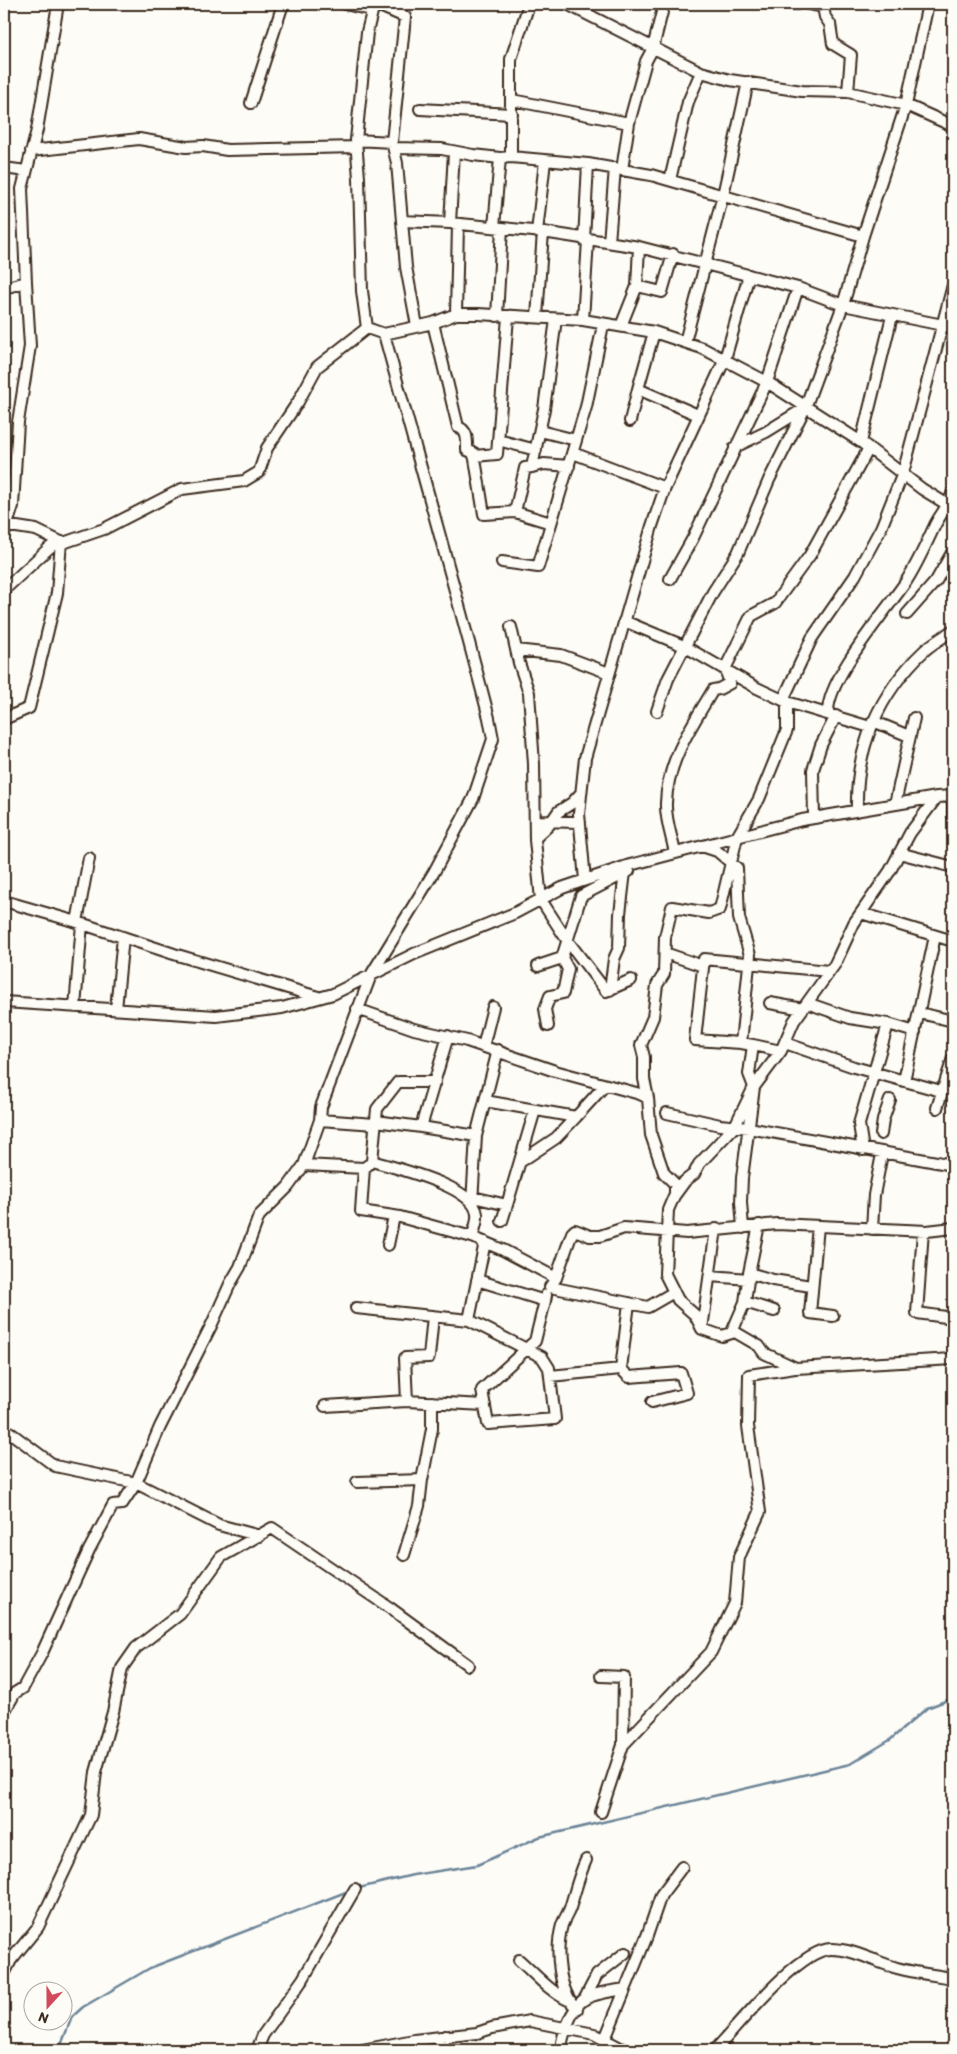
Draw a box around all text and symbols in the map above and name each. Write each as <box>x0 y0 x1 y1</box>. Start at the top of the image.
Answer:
north arrow <box>22 1982 72 2032</box>
text: N <box>36 2008 51 2027</box>

